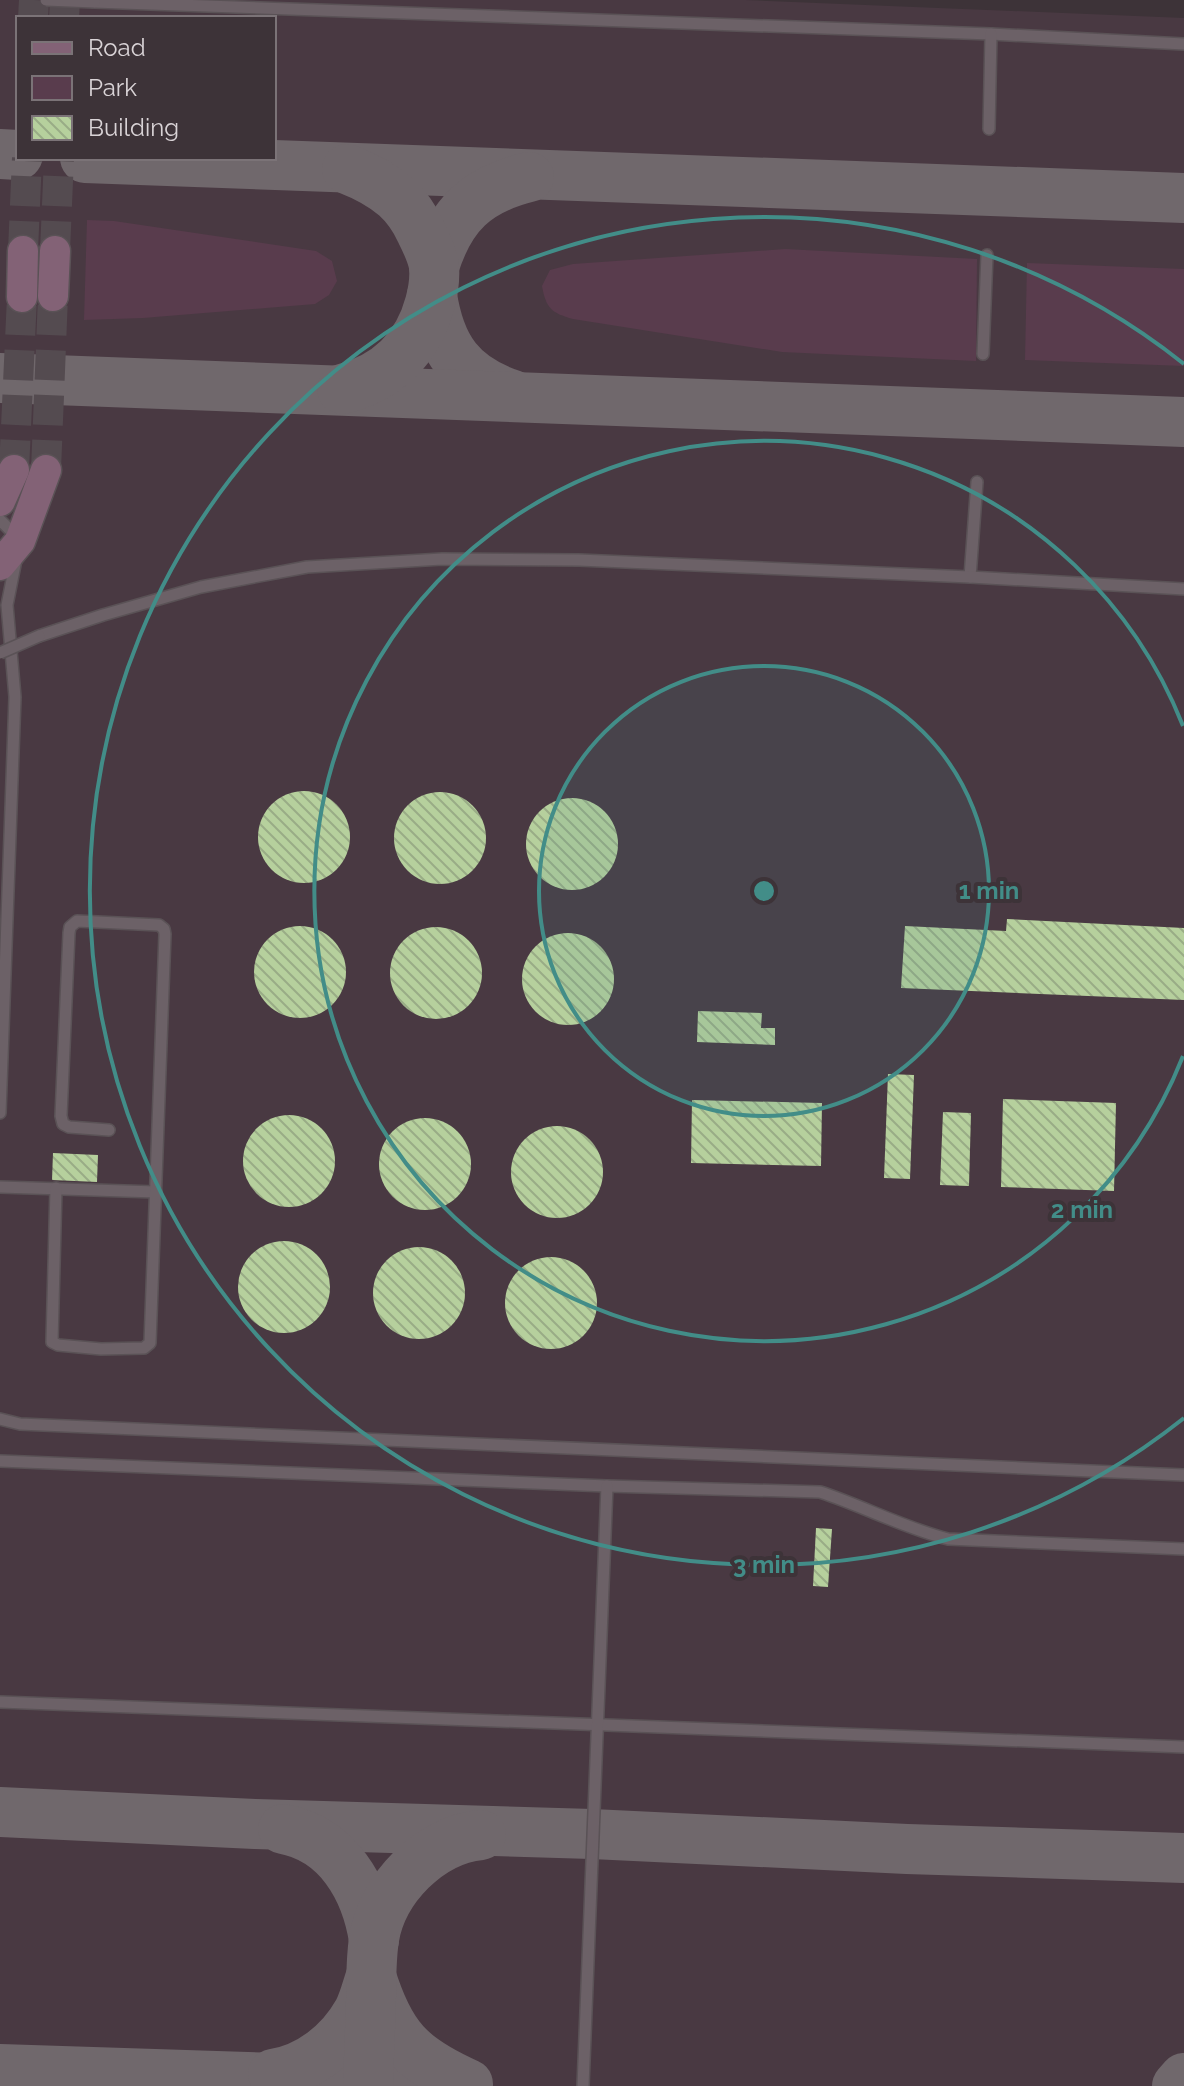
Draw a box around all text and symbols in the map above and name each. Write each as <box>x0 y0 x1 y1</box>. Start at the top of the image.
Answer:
legend <box>16 16 276 160</box>
text: Road <box>88 33 146 62</box>
text: Park <box>88 73 137 102</box>
text: Building <box>88 113 179 142</box>
text: 1 min <box>959 876 1019 905</box>
centre of rings <box>750 877 778 905</box>
text: 2 min <box>1051 1195 1113 1224</box>
text: 3 min <box>733 1550 795 1579</box>

